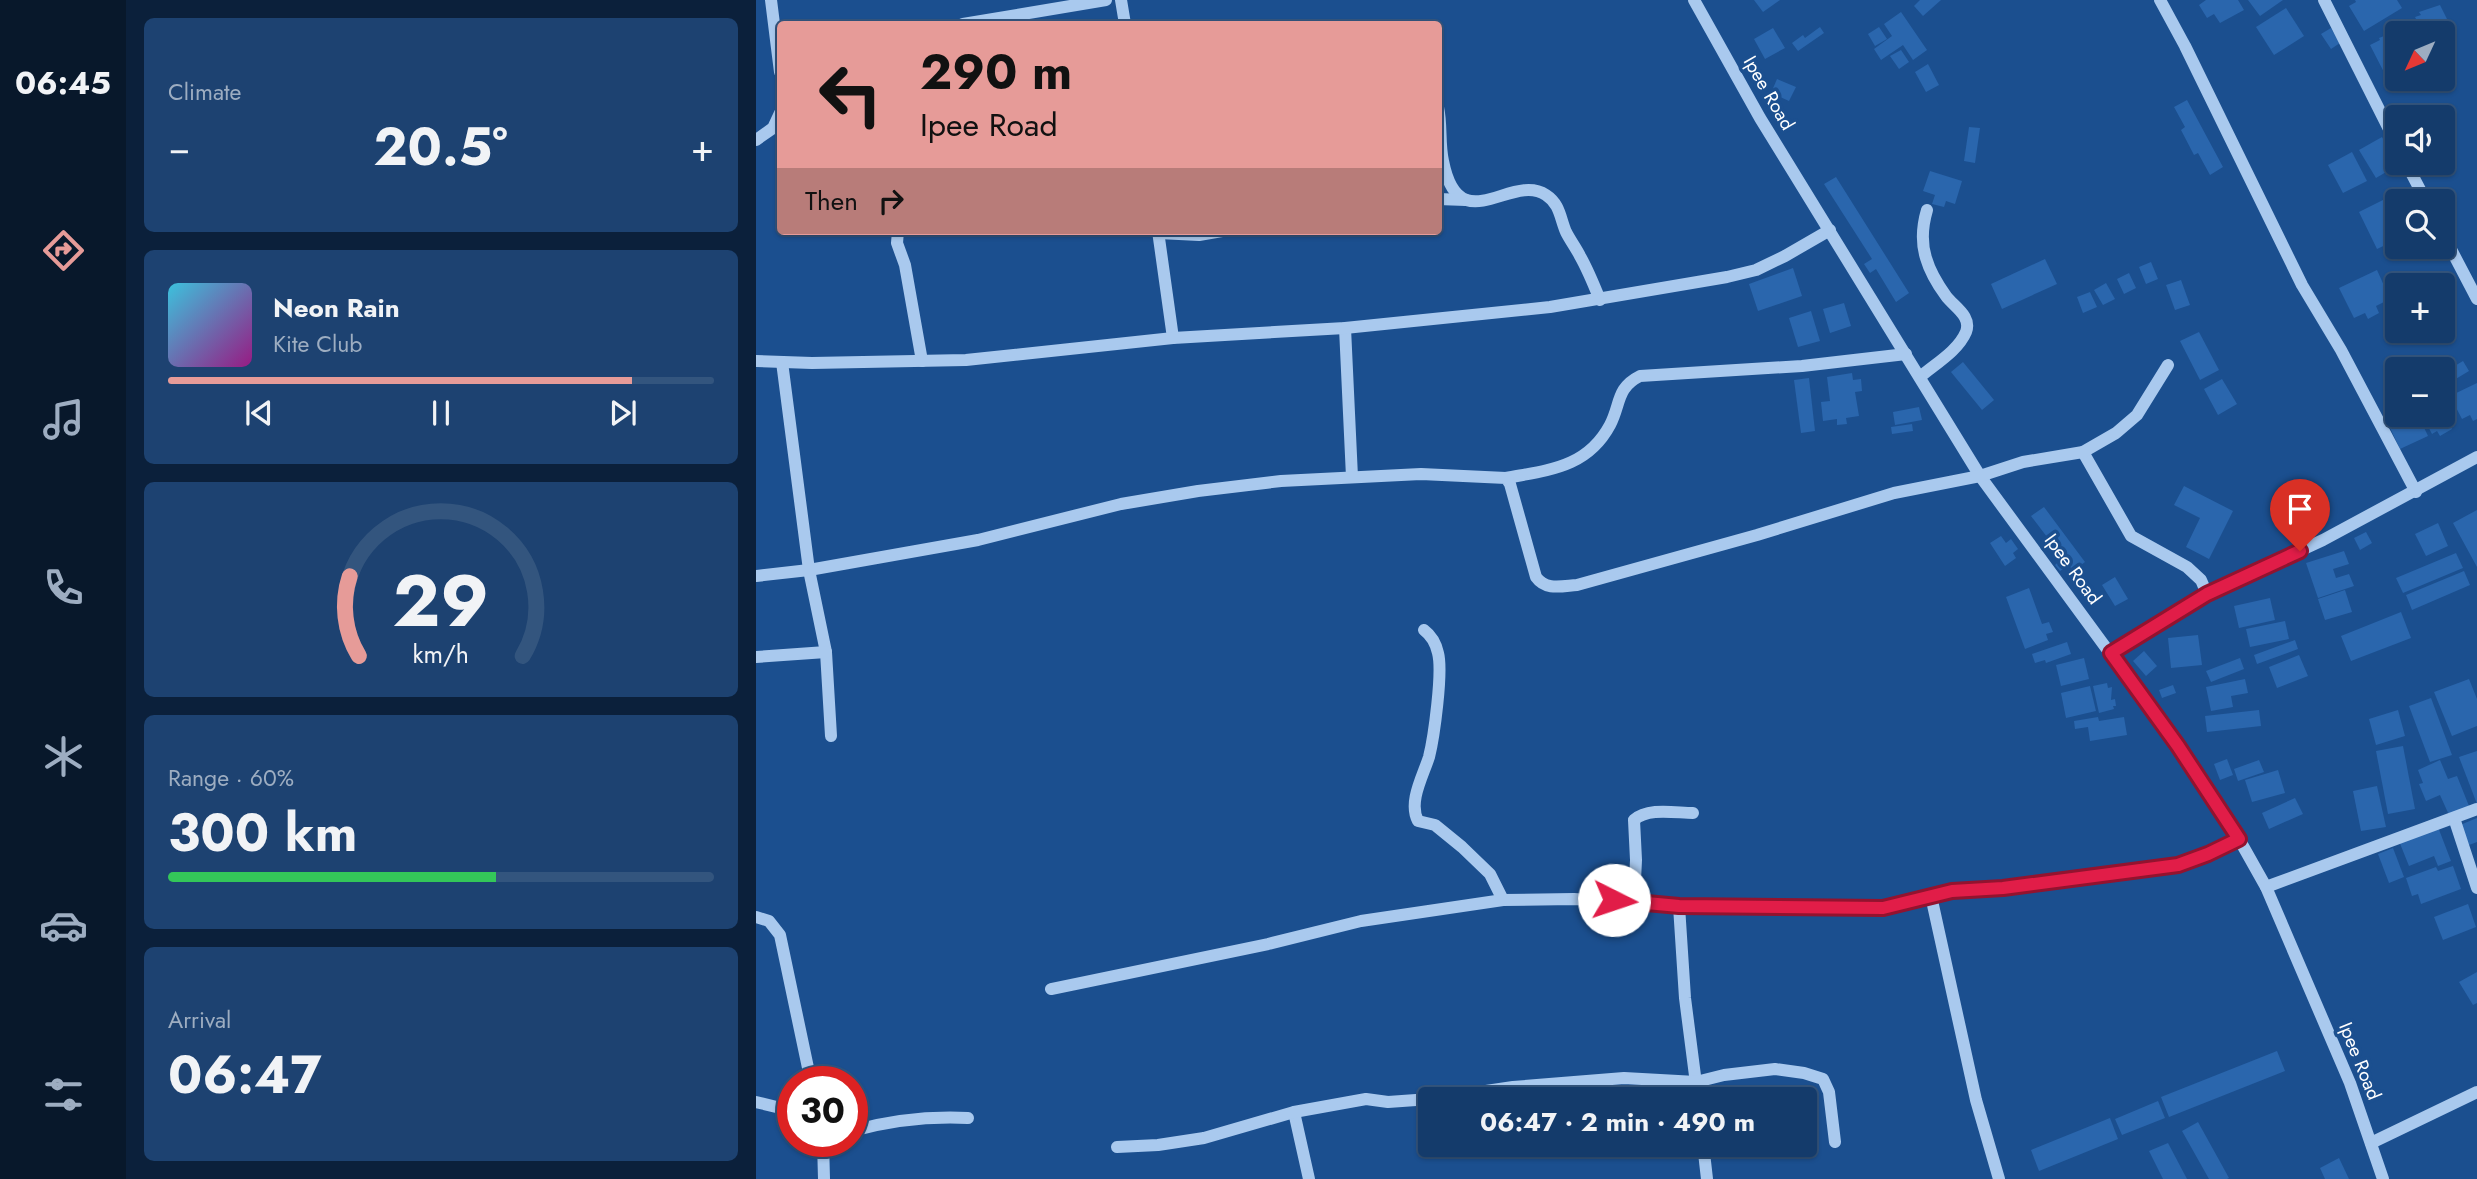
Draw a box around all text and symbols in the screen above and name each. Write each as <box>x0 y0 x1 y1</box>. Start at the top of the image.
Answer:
north arrow <box>2385 21 2455 91</box>
map controls <box>2385 21 2455 427</box>
text: 290 m <box>920 37 1072 107</box>
icon: left <box>805 49 896 140</box>
street label: Ipee Road <box>1737 51 1801 135</box>
text: 06:45 <box>15 60 111 106</box>
text: Climate <box>168 75 241 109</box>
text: Ipee Road <box>920 102 1058 148</box>
button: sound <box>2385 105 2455 175</box>
text: 20.5° <box>373 109 508 185</box>
text: − <box>168 120 190 175</box>
text: + <box>691 120 714 175</box>
text: Then <box>805 182 858 220</box>
icon: right <box>872 182 910 220</box>
button: search <box>2385 189 2455 259</box>
icon: directions <box>39 226 88 275</box>
button: + <box>2385 273 2455 343</box>
text: Neon Rain <box>273 289 400 327</box>
text: Kite Club <box>273 327 362 361</box>
button: − <box>2385 357 2455 427</box>
icon: previous <box>240 394 278 432</box>
icon: pause <box>422 394 460 432</box>
icon: next <box>604 394 642 432</box>
icon: music <box>39 395 88 444</box>
pin <box>2270 479 2330 551</box>
icon: arrive <box>2281 490 2319 528</box>
street label: Ipee Road <box>2038 528 2108 610</box>
text: 29 <box>393 548 489 653</box>
icon: phone <box>39 563 88 612</box>
text: km/h <box>413 635 469 671</box>
icon: climate <box>39 732 88 781</box>
text: Range · 60% <box>168 761 294 795</box>
text: 300 km <box>168 795 357 871</box>
position arrow <box>1577 863 1651 937</box>
icon: car <box>39 901 88 950</box>
text: Arrival <box>168 1003 231 1037</box>
street label: Ipee Road <box>2332 1018 2388 1104</box>
text: 06:47 <box>168 1037 322 1113</box>
speed limit sign: 30 <box>777 1066 868 1157</box>
icon: filters <box>39 1070 88 1119</box>
text: 06:47 · 2 min · 490 m <box>1480 1103 1755 1141</box>

